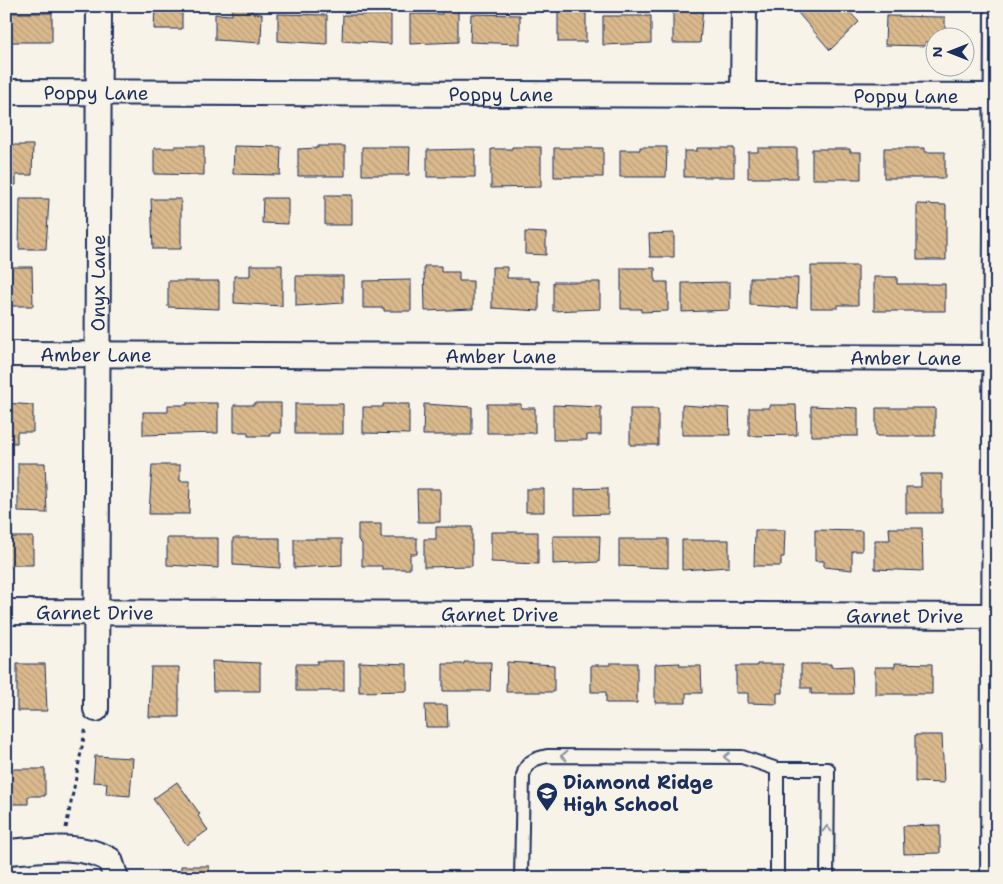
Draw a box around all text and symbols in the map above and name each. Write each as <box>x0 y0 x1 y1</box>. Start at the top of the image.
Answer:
north arrow <box>926 28 976 78</box>
text: N <box>928 46 946 58</box>
street label: Poppy Lane <box>43 80 149 106</box>
street label: Poppy Lane <box>448 82 554 107</box>
street label: Poppy Lane <box>853 83 959 109</box>
street label: Onyx Lane <box>86 234 111 332</box>
street label: Amber Lane <box>40 342 152 368</box>
street label: Amber Lane <box>445 344 557 369</box>
street label: Amber Lane <box>850 345 962 371</box>
street label: Garnet Drive <box>36 600 154 626</box>
street label: Garnet Drive <box>441 602 559 627</box>
street label: Garnet Drive <box>846 603 964 629</box>
one-way arrow <box>560 751 568 761</box>
one-way arrow <box>723 752 730 762</box>
place label: Diamond Ridge High School <box>563 770 713 817</box>
school or university icon: Diamond Ridge High School <box>535 781 559 812</box>
one-way arrow <box>822 825 832 832</box>

